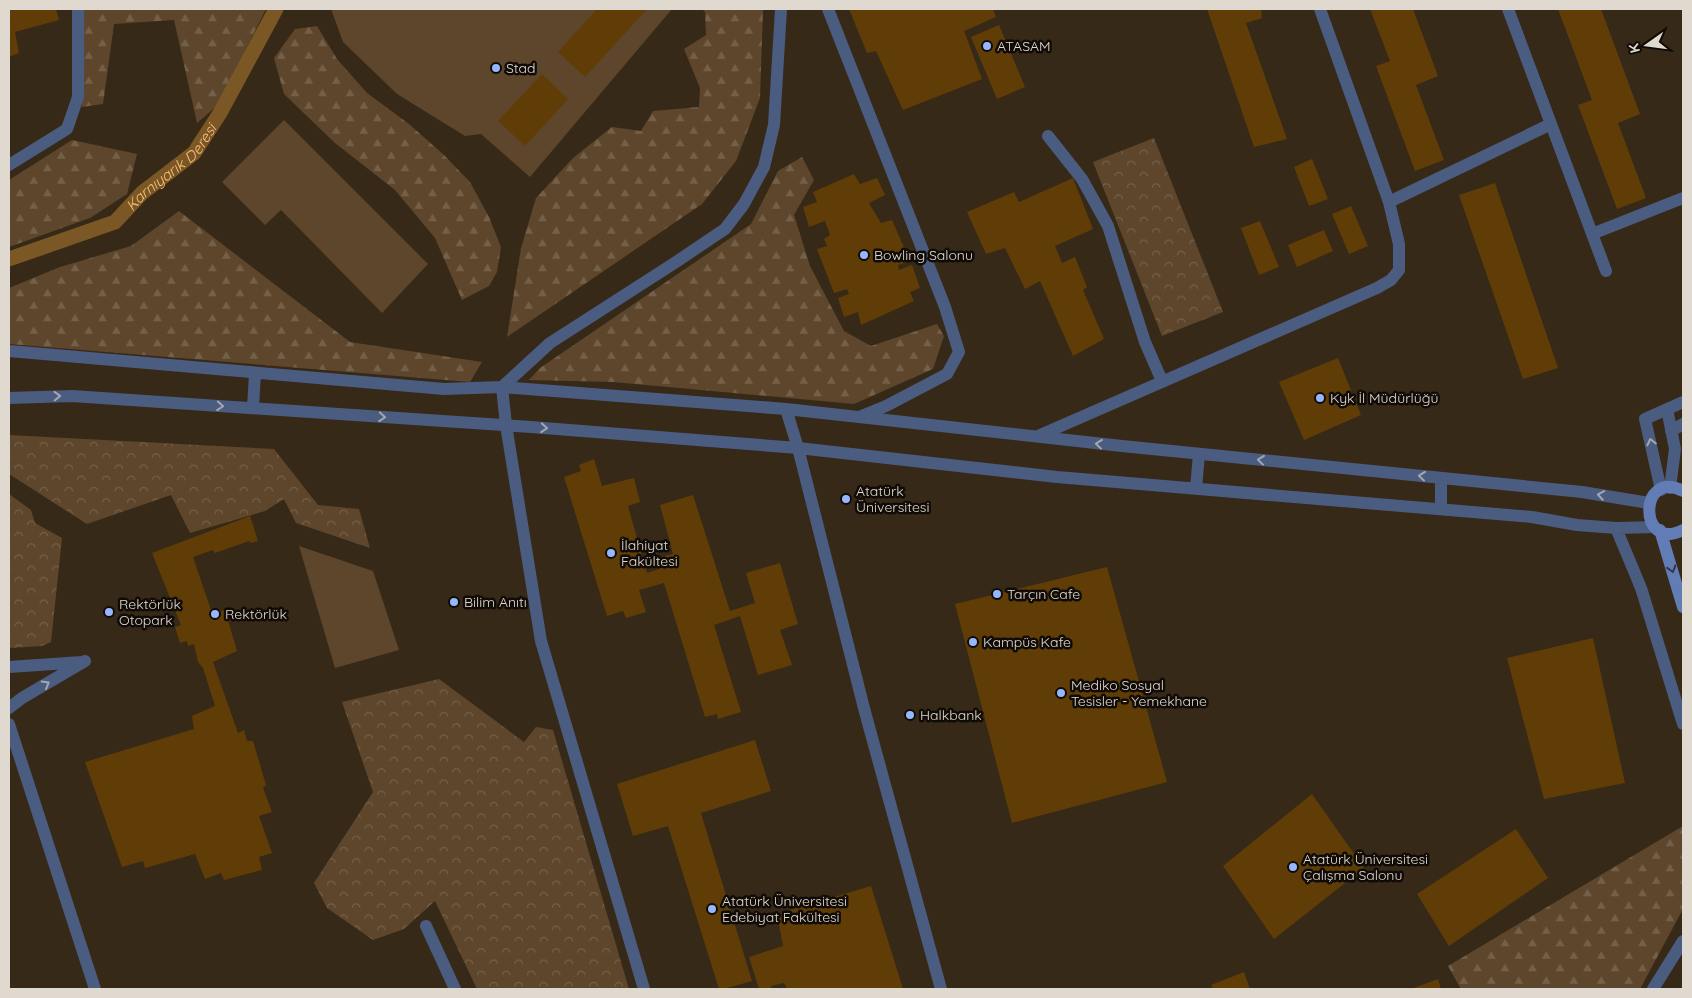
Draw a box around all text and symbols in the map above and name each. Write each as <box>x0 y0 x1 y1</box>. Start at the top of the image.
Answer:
north arrow <box>1622 20 1672 70</box>
place label: ATASAM <box>997 37 1051 55</box>
marker: ATASAM <box>981 40 993 52</box>
text: K <box>1625 42 1644 55</box>
place label: Stad <box>506 59 536 77</box>
marker: Stad <box>490 62 502 74</box>
water label: Karnıyarık Deresi <box>121 119 221 214</box>
place label: Bowling Salonu <box>874 246 973 264</box>
marker: Bowling Salonu <box>858 249 870 261</box>
place label: Kyk İl Müdürlüğü <box>1330 389 1438 407</box>
one-way arrow <box>54 391 62 402</box>
marker: Kyk İl Müdürlüğü <box>1314 392 1326 404</box>
one-way arrow <box>216 400 224 411</box>
one-way arrow <box>378 411 386 422</box>
one-way arrow <box>540 422 548 433</box>
one-way arrow <box>1095 438 1103 449</box>
one-way arrow <box>1646 438 1656 447</box>
one-way arrow <box>1256 455 1264 466</box>
one-way arrow <box>1418 471 1426 482</box>
place label: Atatürk Üniversitesi <box>856 482 929 516</box>
one-way arrow <box>1597 491 1606 501</box>
marker: Atatürk Üniversitesi <box>840 493 852 505</box>
place label: İlahiyat Fakültesi <box>621 536 678 570</box>
marker: İlahiyat Fakültesi <box>605 547 617 559</box>
one-way arrow <box>1666 564 1676 572</box>
place label: Tarçın Cafe <box>1007 585 1080 603</box>
marker: Tarçın Cafe <box>991 588 1003 600</box>
place label: Bilim Anıtı <box>464 593 527 611</box>
place label: Rektörlük Otopark <box>119 595 181 629</box>
marker: Bilim Anıtı <box>448 596 460 608</box>
place label: Rektörlük <box>225 605 287 623</box>
marker: Rektörlük Otopark <box>103 606 115 618</box>
marker: Rektörlük <box>209 608 221 620</box>
place label: Kampüs Kafe <box>983 633 1071 651</box>
marker: Kampüs Kafe <box>967 636 979 648</box>
place label: Mediko Sosyal Tesisler - Yemekhane <box>1071 676 1207 710</box>
one-way arrow <box>41 680 50 690</box>
marker: Mediko Sosyal Tesisler - Yemekhane <box>1055 687 1067 699</box>
place label: Halkbank <box>920 706 982 724</box>
marker: Halkbank <box>904 709 916 721</box>
place label: Atatürk Üniversitesi Çalışma Salonu <box>1303 850 1428 884</box>
marker: Atatürk Üniversitesi Çalışma Salonu <box>1287 861 1299 873</box>
place label: Atatürk Üniversitesi Edebiyat Fakültesi <box>722 892 847 926</box>
marker: Atatürk Üniversitesi Edebiyat Fakültesi <box>706 903 718 915</box>

